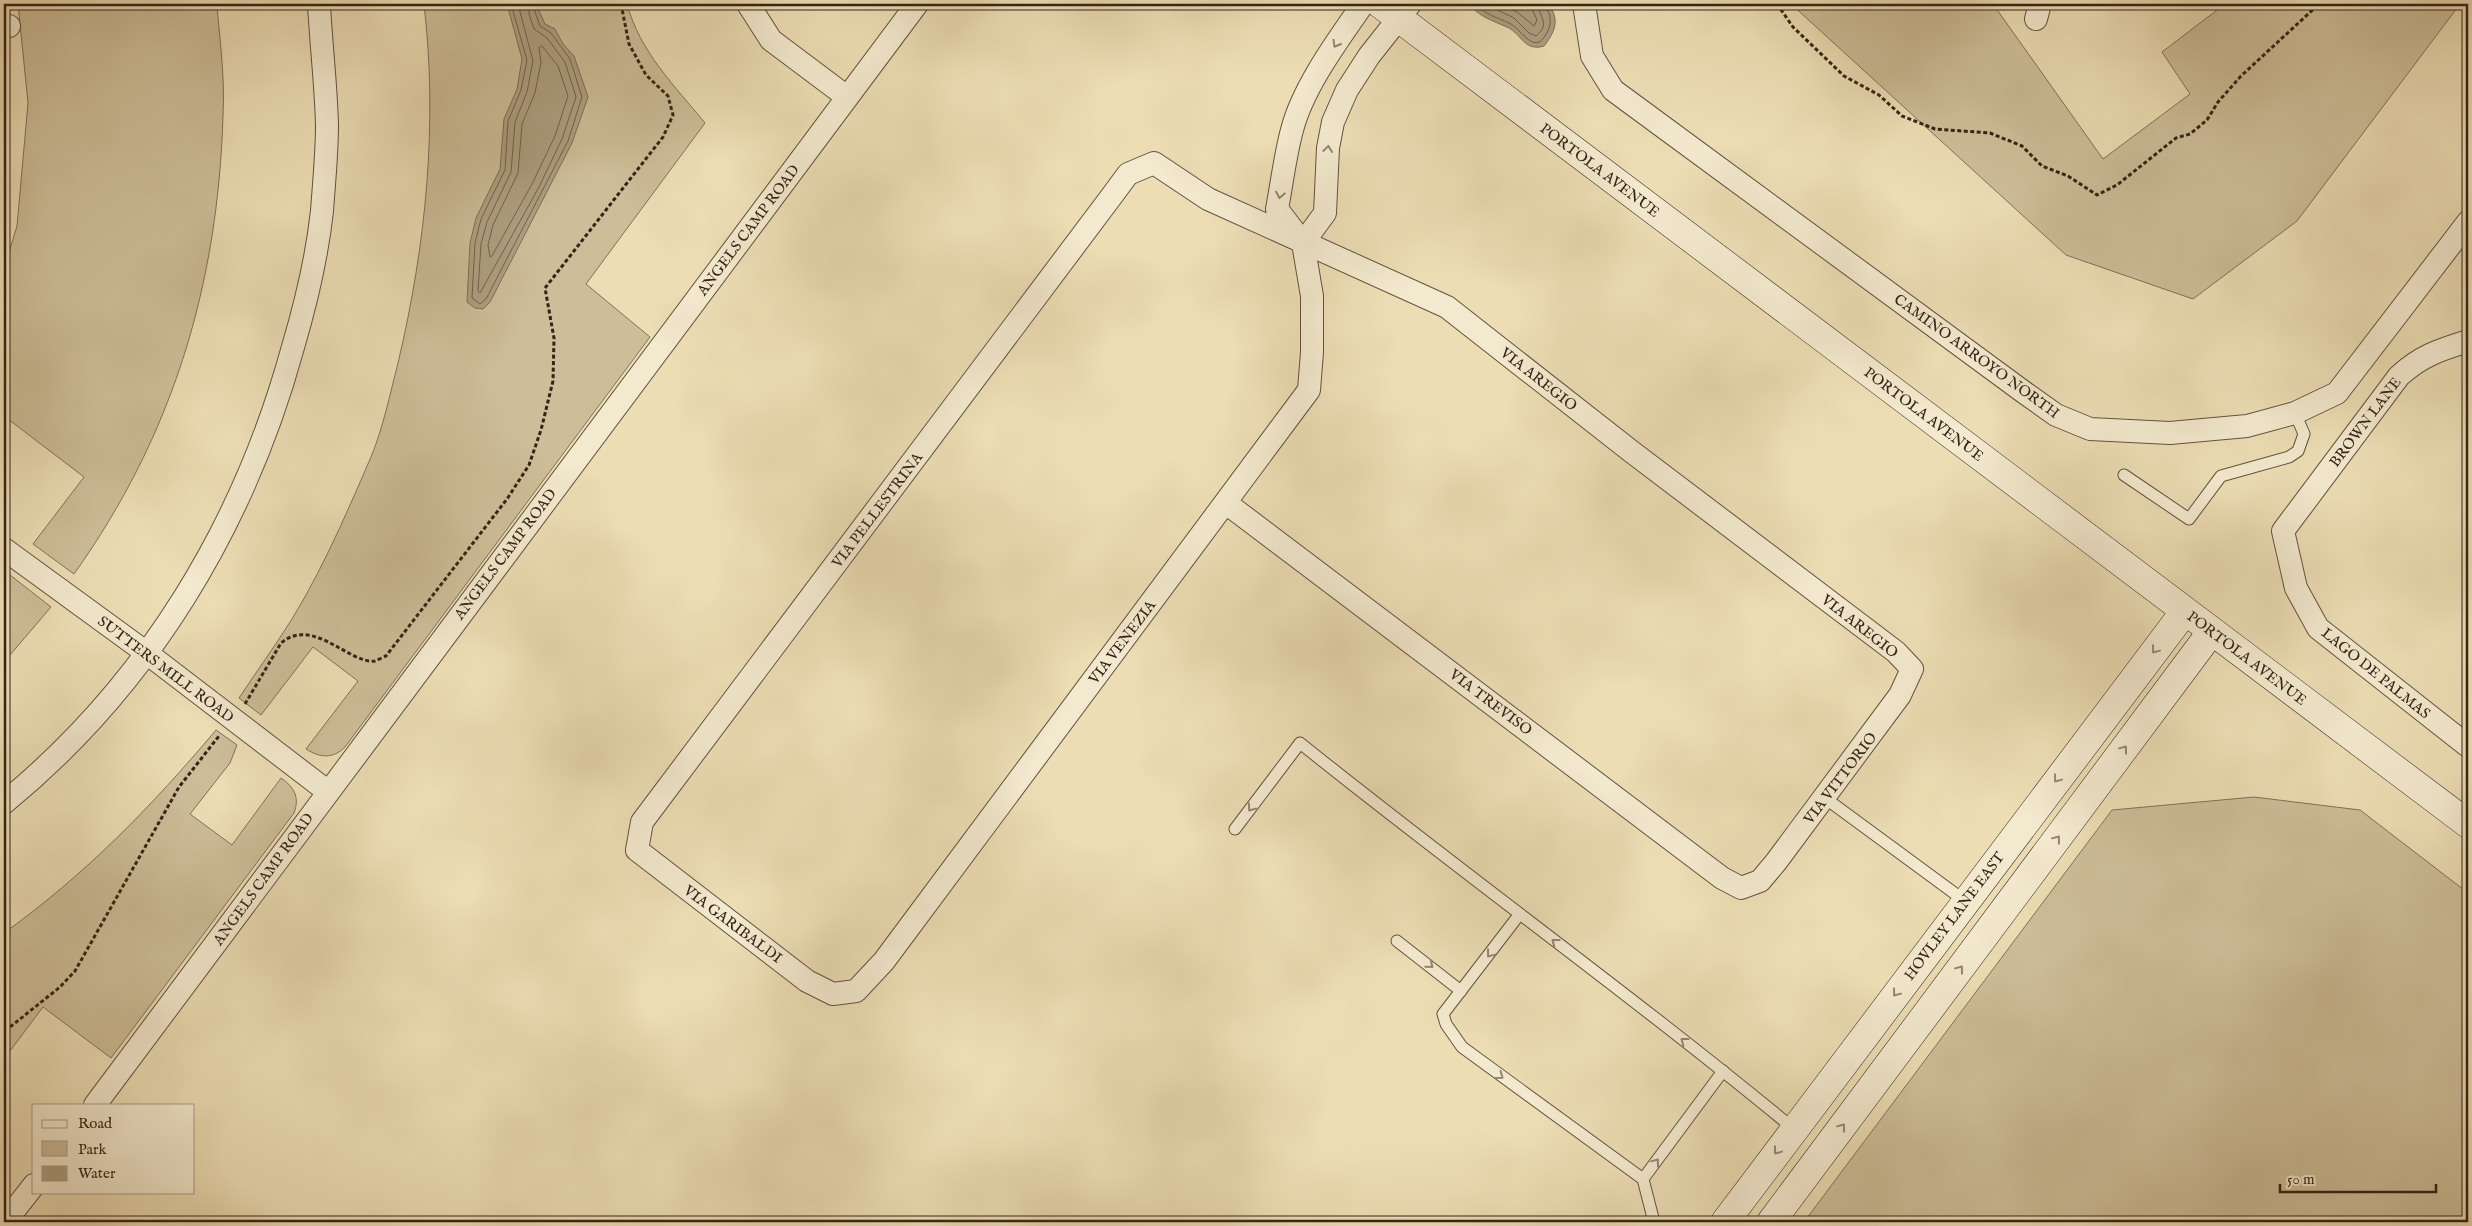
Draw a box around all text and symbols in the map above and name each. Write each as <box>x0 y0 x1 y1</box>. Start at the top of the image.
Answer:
one-way arrow <box>1332 39 1342 48</box>
street label: PORTOLA AVENUE <box>1536 119 1663 222</box>
one-way arrow <box>1322 145 1333 153</box>
street label: ANGELS CAMP ROAD <box>692 161 804 300</box>
one-way arrow <box>1275 190 1286 199</box>
street label: CAMINO ARROYO NORTH <box>1890 290 2063 423</box>
street label: VIA AREGIO <box>1496 343 1581 415</box>
street label: PORTOLA AVENUE <box>1860 363 1987 466</box>
street label: BROWN LANE <box>2325 373 2405 471</box>
street label: VIA PELLESTRINA <box>827 448 928 573</box>
street label: ANGELS CAMP ROAD <box>449 485 561 624</box>
street label: VIA AREGIO <box>1817 590 1902 662</box>
street label: VIA VENEZIA <box>1084 596 1161 689</box>
street label: PORTOLA AVENUE <box>2183 607 2310 710</box>
street label: SUTTERS MILL ROAD <box>94 612 238 727</box>
street label: LAGO DE PALMAS <box>2317 624 2434 723</box>
one-way arrow <box>2152 644 2161 654</box>
street label: VIA TREVISO <box>1445 665 1536 740</box>
street label: VIA VITTORIO <box>1799 729 1881 829</box>
one-way arrow <box>2118 745 2127 755</box>
one-way arrow <box>2054 774 2063 783</box>
one-way arrow <box>1248 802 1257 812</box>
street label: ANGELS CAMP ROAD <box>208 809 318 950</box>
one-way arrow <box>2051 835 2060 845</box>
street label: HOVLEY LANE EAST <box>1900 848 2009 984</box>
street label: VIA GARIBALDI <box>679 881 786 968</box>
one-way arrow <box>1552 940 1561 948</box>
one-way arrow <box>1487 948 1495 957</box>
one-way arrow <box>1424 960 1433 969</box>
one-way arrow <box>1954 965 1963 975</box>
one-way arrow <box>1893 987 1902 997</box>
one-way arrow <box>1680 1038 1690 1047</box>
one-way arrow <box>1494 1070 1503 1078</box>
legend <box>32 1104 195 1194</box>
text: Road <box>78 1114 113 1133</box>
one-way arrow <box>1836 1123 1845 1133</box>
text: Park <box>78 1140 108 1159</box>
one-way arrow <box>1775 1145 1783 1154</box>
one-way arrow <box>1650 1159 1658 1168</box>
scale bar <box>2280 1161 2436 1193</box>
text: Water <box>78 1164 116 1183</box>
text: 50 m <box>2287 1170 2315 1189</box>

